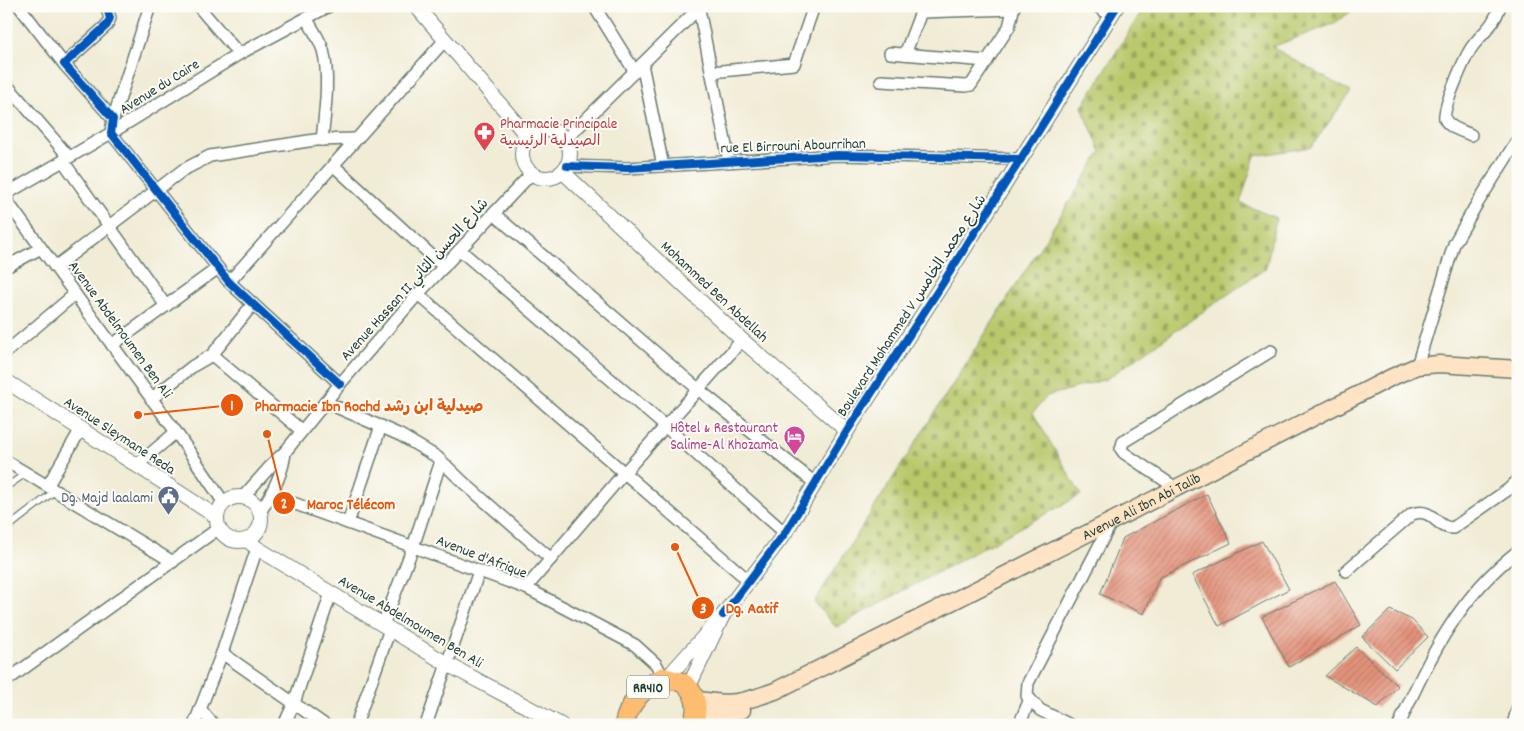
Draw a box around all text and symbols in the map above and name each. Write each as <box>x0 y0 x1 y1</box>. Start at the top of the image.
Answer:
street label: Avenue du Caire <box>116 54 205 121</box>
place label: Pharmacie Principale الصيدلية الرئيسية <box>500 114 618 153</box>
pharmacy icon: Pharmacie Principale الصيدلية الرئيسية <box>472 120 496 151</box>
street label: rue El Birrouni Abourrihan <box>720 133 866 161</box>
street label: Boulevard Mohammed V شارع محمد الخامس <box>832 191 993 422</box>
street label: Avenue Hassan II شارع الحسن الثاني <box>336 194 495 367</box>
street label: Mohammed Ben Abdellah <box>655 237 773 349</box>
street label: Avenue Abdelmoumen Ben Ali <box>62 257 177 404</box>
callout: Pharmacie Ibn Rochd صيدلية ابن رشد <box>220 390 494 421</box>
street label: Avenue Sleymane Reda <box>59 392 180 482</box>
text: 1 <box>230 396 234 418</box>
text: Pharmacie Ibn Rochd صيدلية ابن رشد <box>255 396 484 419</box>
place label: Hôtel & Restaurant Salime-Al Khozama <box>670 418 779 457</box>
hotel icon: Hôtel & Restaurant Salime-Al Khozama <box>782 424 806 455</box>
street label: Avenue Ali Ibn Abi Talib <box>1079 468 1205 547</box>
public building icon: Dg. Majd laalami <box>157 485 181 516</box>
callout: Maroc Télécom <box>272 487 405 518</box>
place label: Dg. Majd laalami <box>61 488 153 510</box>
text: 2 <box>281 494 287 516</box>
text: Maroc Télécom <box>307 494 395 517</box>
street label: Avenue d'Afrique <box>433 530 530 585</box>
street label: Avenue Abdelmoumen Ben Ali <box>333 571 487 675</box>
callout: Dg. Aatif <box>691 592 788 623</box>
text: Dg. Aatif <box>726 598 780 621</box>
text: 3 <box>700 599 707 621</box>
road number: RR410 <box>627 676 669 699</box>

